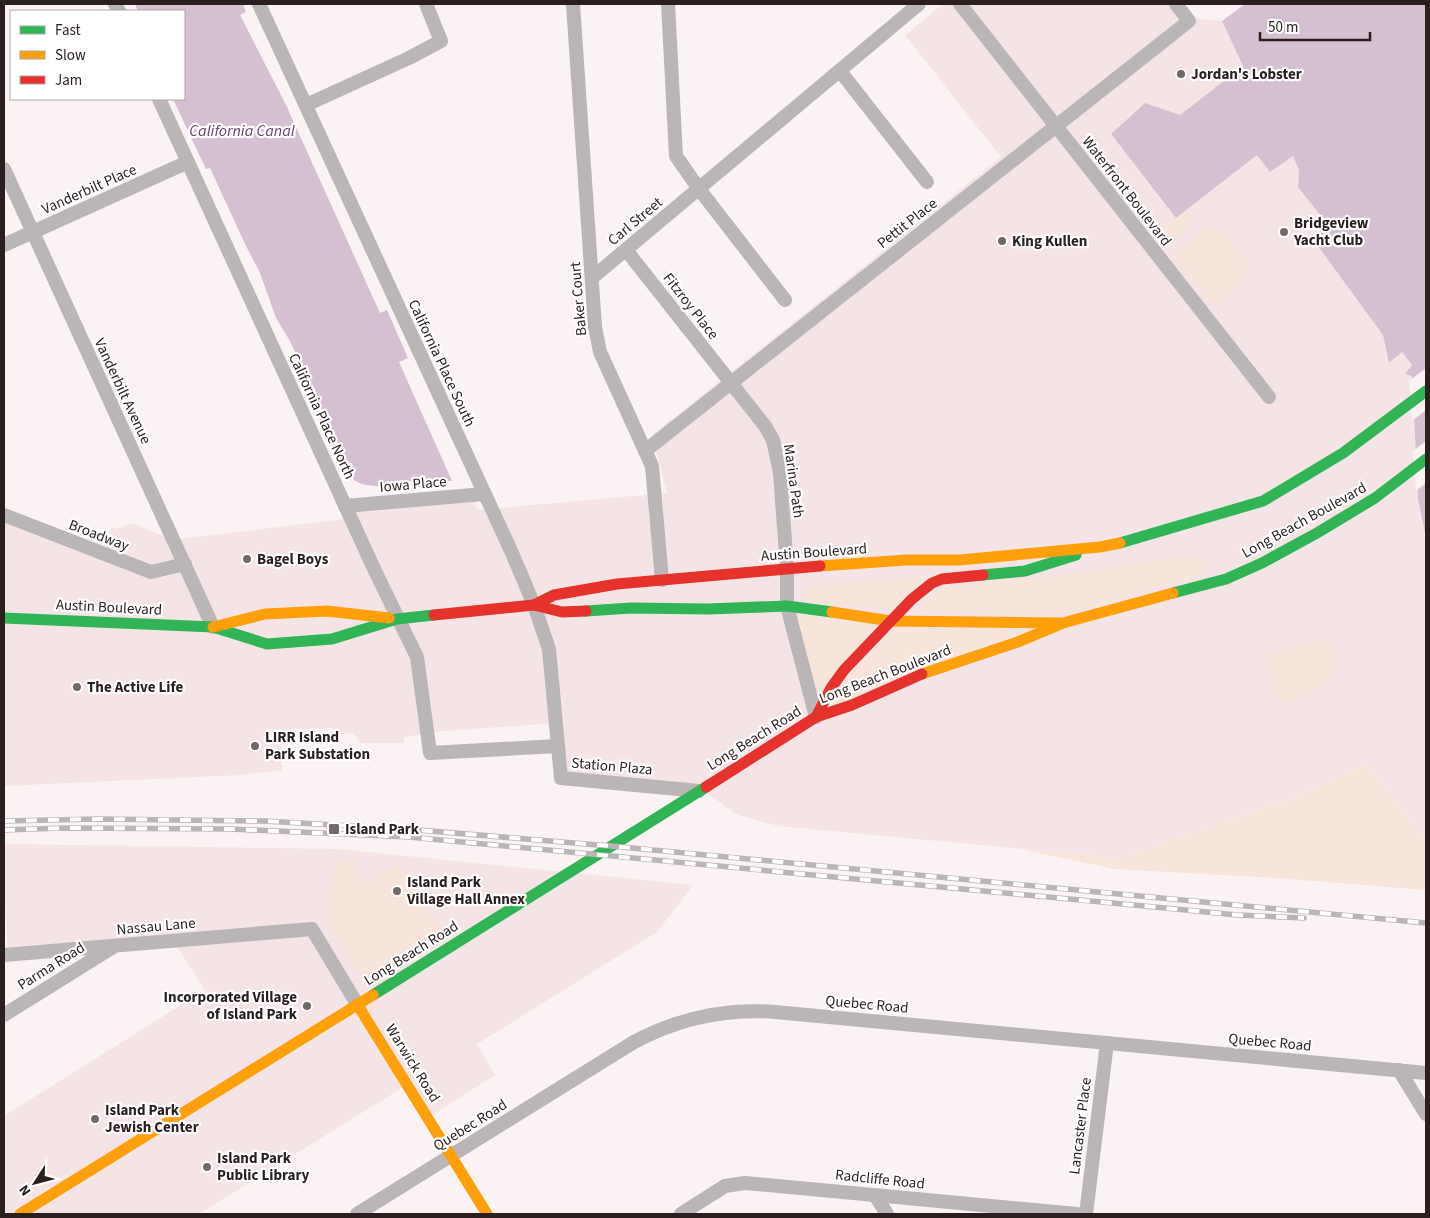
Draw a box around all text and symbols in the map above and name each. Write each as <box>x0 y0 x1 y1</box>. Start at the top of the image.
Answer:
legend <box>10 10 185 100</box>
scale bar <box>1260 10 1370 42</box>
text: 50 m <box>1268 17 1298 38</box>
text: Fast <box>55 20 81 41</box>
text: Slow <box>55 45 86 66</box>
place label: Jordan's Lobster <box>1191 64 1302 85</box>
marker: Jordan's Lobster <box>1175 68 1187 80</box>
text: Jam <box>55 70 82 91</box>
water label: California Canal <box>189 120 295 142</box>
street label: Waterfront Boulevard <box>1077 132 1176 251</box>
street label: Vanderbilt Place <box>38 159 140 220</box>
street label: Carl Street <box>603 192 667 251</box>
street label: Pettit Place <box>873 193 942 253</box>
place label: Bridgeview Yacht Club <box>1293 213 1369 251</box>
marker: Bridgeview Yacht Club <box>1278 226 1290 238</box>
place label: King Kullen <box>1012 231 1087 252</box>
marker: King Kullen <box>996 235 1008 247</box>
street label: Baker Court <box>565 261 592 337</box>
street label: Fitzroy Place <box>658 269 723 344</box>
street label: California Place South <box>403 296 480 430</box>
street label: Vanderbilt Avenue <box>89 335 156 447</box>
street label: California Place North <box>283 350 360 483</box>
street label: Marina Path <box>778 443 809 519</box>
street label: Iowa Place <box>379 471 447 498</box>
street label: Long Beach Boulevard <box>1238 477 1370 563</box>
street label: Broadway <box>66 514 132 557</box>
street label: Austin Boulevard <box>760 538 868 567</box>
place label: Bagel Boys <box>257 549 329 570</box>
marker: Bagel Boys <box>241 553 253 565</box>
street label: Austin Boulevard <box>55 594 163 621</box>
street label: Long Beach Boulevard <box>816 640 954 709</box>
place label: The Active Life <box>87 677 183 698</box>
marker: The Active Life <box>71 681 83 693</box>
street label: Long Beach Road <box>703 701 806 776</box>
place label: LIRR Island Park Substation <box>265 727 370 765</box>
marker: LIRR Island Park Substation <box>249 740 261 752</box>
street label: Station Plaza <box>571 752 653 781</box>
place label: Island Park <box>345 819 420 840</box>
marker: Island Park <box>327 822 341 836</box>
place label: Island Park Village Hall Annex <box>406 872 525 910</box>
marker: Island Park Village Hall Annex <box>391 885 403 897</box>
street label: Nassau Lane <box>116 913 196 940</box>
street label: Long Beach Road <box>360 916 463 991</box>
street label: Parma Road <box>14 937 89 995</box>
place label: Incorporated Village of Island Park <box>164 987 298 1025</box>
street label: Quebec Road <box>825 990 909 1019</box>
marker: Incorporated Village of Island Park <box>301 1000 313 1012</box>
street label: Warwick Road <box>380 1020 445 1106</box>
street label: Quebec Road <box>1228 1028 1312 1057</box>
street label: Lancaster Place <box>1064 1076 1097 1176</box>
street label: Quebec Road <box>429 1094 511 1156</box>
place label: Island Park Jewish Center <box>105 1100 199 1138</box>
marker: Island Park Jewish Center <box>89 1113 101 1125</box>
place label: Island Park Public Library <box>217 1148 310 1186</box>
north arrow <box>10 1158 60 1208</box>
marker: Island Park Public Library <box>201 1161 213 1173</box>
street label: Radcliffe Road <box>834 1164 926 1195</box>
text: N <box>14 1180 36 1200</box>

